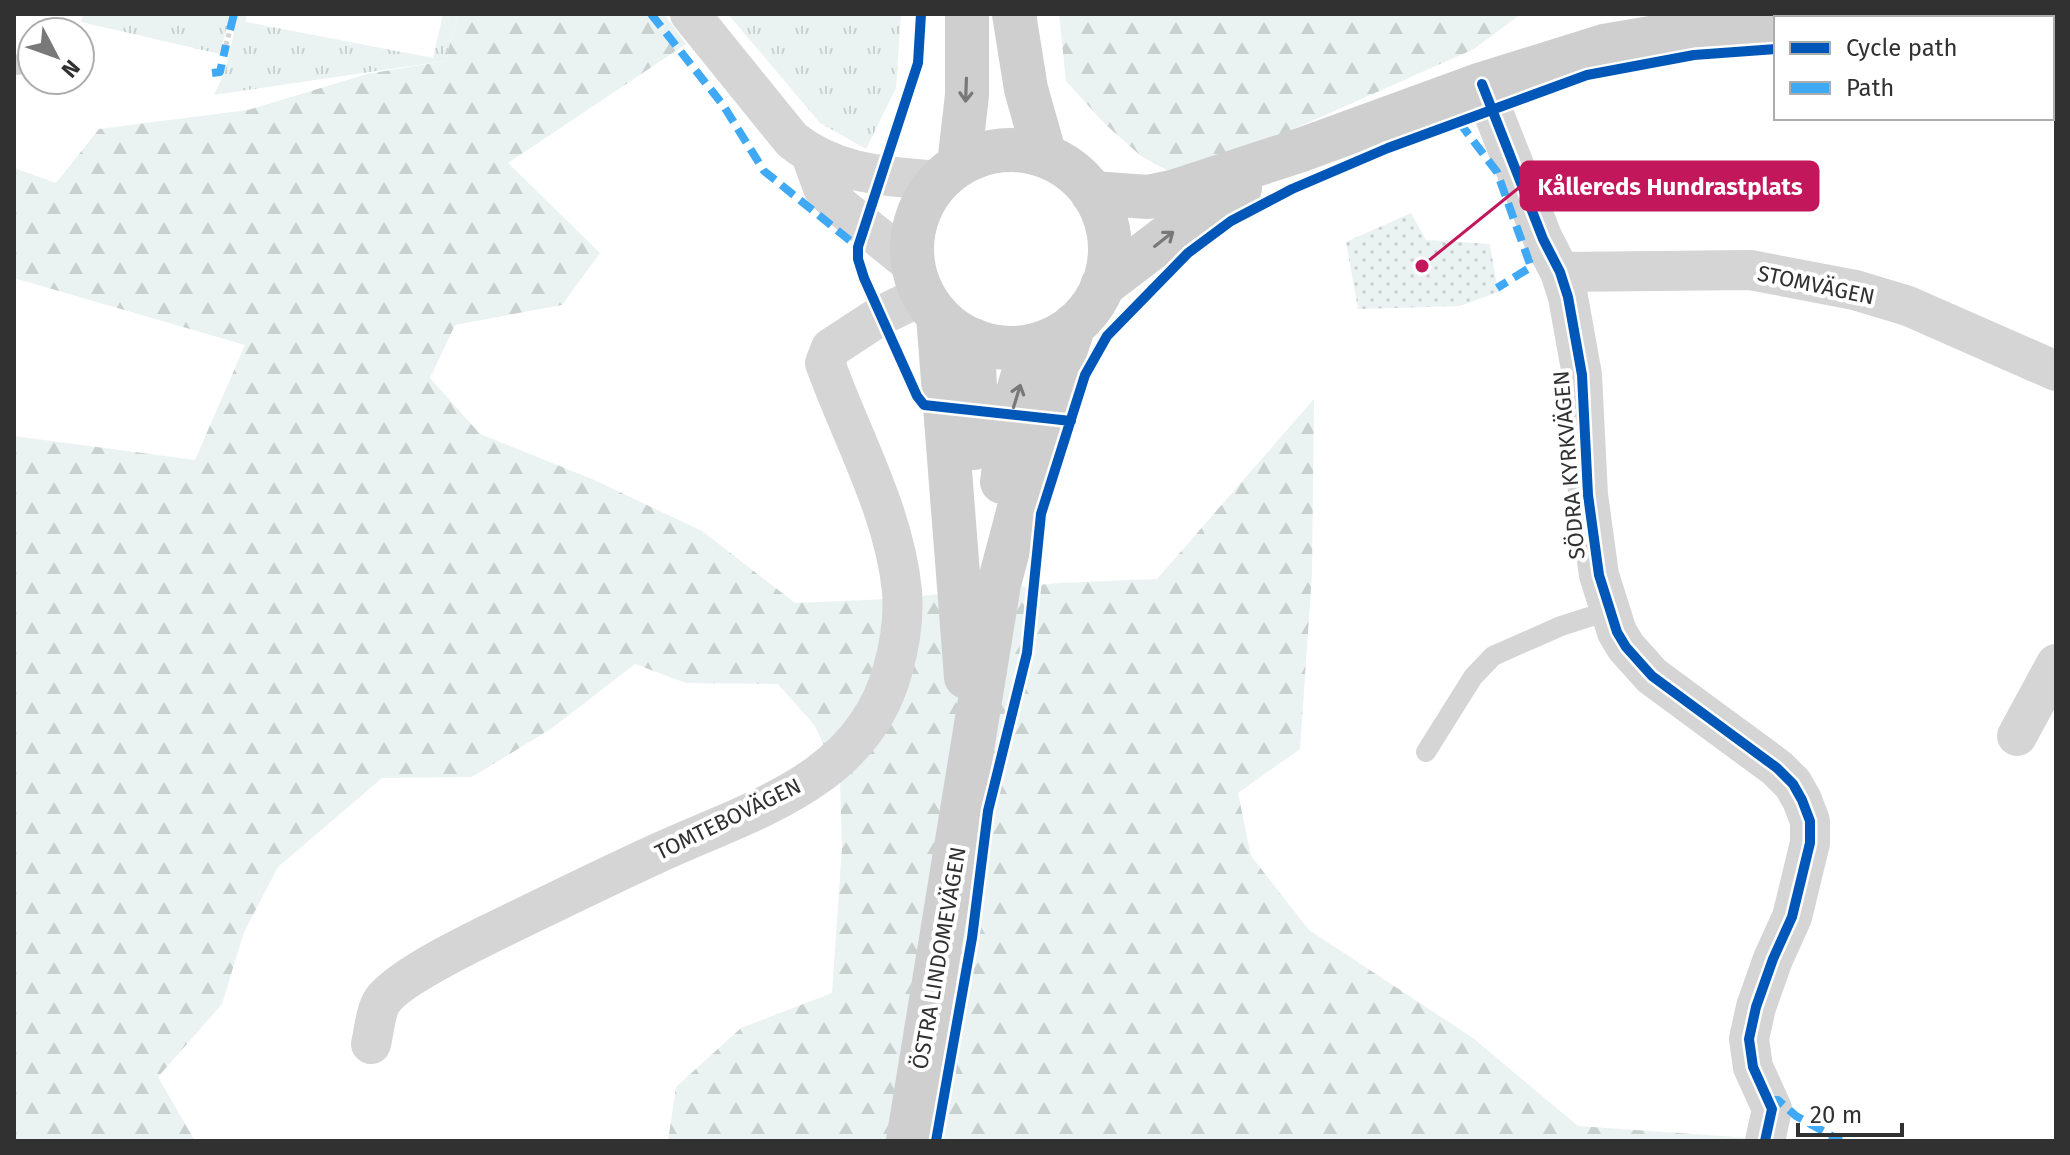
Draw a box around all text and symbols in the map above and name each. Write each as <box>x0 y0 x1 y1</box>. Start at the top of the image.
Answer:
north arrow <box>16 16 96 96</box>
legend <box>1774 16 2054 120</box>
text: Cycle path <box>1846 34 1958 62</box>
text: N <box>56 54 86 83</box>
text: Path <box>1846 74 1894 102</box>
one-way arrow <box>959 76 974 103</box>
callout: Kållereds Hundrastplats <box>1521 162 1818 210</box>
text: Kållereds Hundrastplats <box>1538 173 1803 201</box>
one-way arrow <box>1153 230 1174 247</box>
street label: STOMVÄGEN <box>1755 259 1877 311</box>
street label: SÖDRA KYRKVÄGEN <box>1547 369 1591 561</box>
one-way arrow <box>1010 384 1025 409</box>
street label: TOMTEBOVÄGEN <box>651 772 805 866</box>
street label: ÖSTRA LINDOMEVÄGEN <box>906 845 972 1071</box>
scale bar <box>1798 1087 1902 1137</box>
text: 20 m <box>1810 1101 1862 1129</box>

